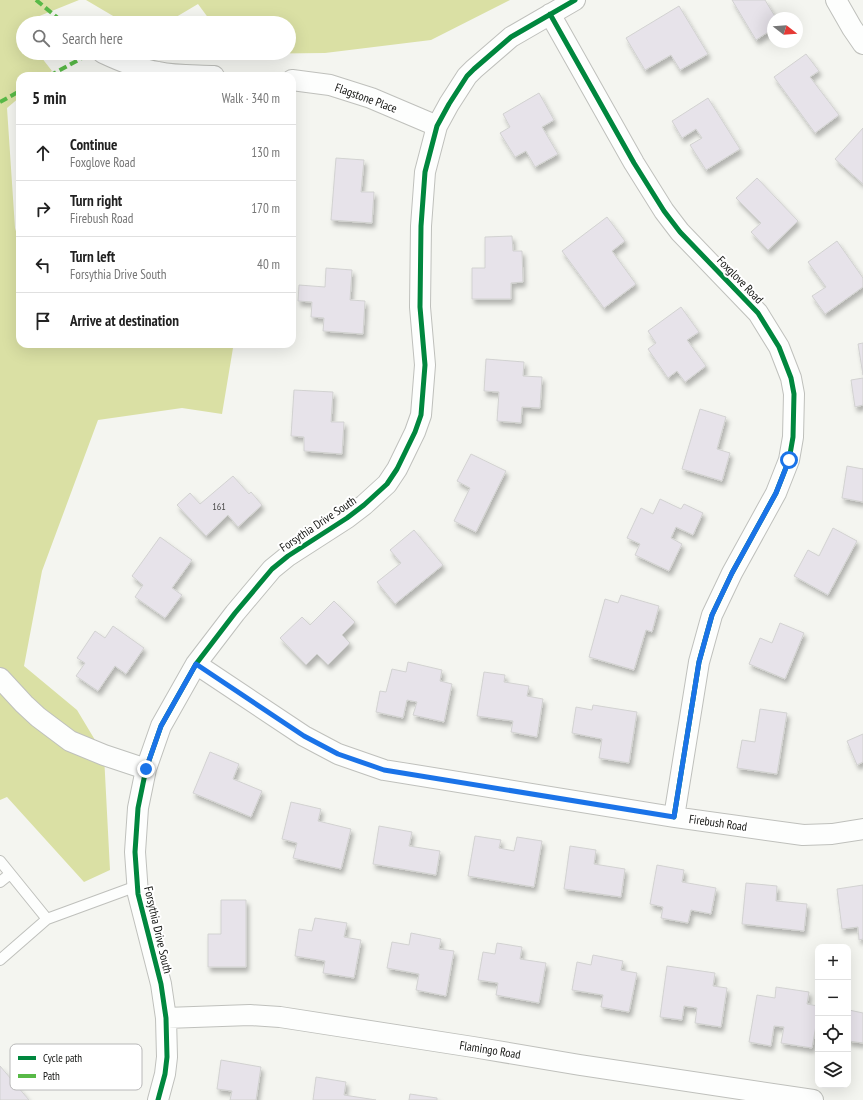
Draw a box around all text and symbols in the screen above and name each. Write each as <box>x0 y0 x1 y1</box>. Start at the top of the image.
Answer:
north arrow <box>767 12 803 48</box>
search box <box>16 16 296 60</box>
icon: search <box>30 27 52 49</box>
text: Search here <box>62 29 123 48</box>
street label: Flagstone Place <box>333 79 399 116</box>
text: 5 min <box>32 87 66 109</box>
text: Walk · 340 m <box>222 90 280 107</box>
text: Continue <box>70 135 117 154</box>
icon: ahead <box>32 142 54 164</box>
text: 130 m <box>251 144 280 161</box>
text: Foxglove Road <box>70 154 135 171</box>
text: Turn right <box>70 191 122 210</box>
icon: right <box>32 198 54 220</box>
text: 170 m <box>251 200 280 217</box>
text: Firebush Road <box>70 210 133 227</box>
text: Turn left <box>70 247 115 266</box>
street label: Foxglove Road <box>714 253 767 307</box>
icon: left <box>32 254 54 276</box>
text: 40 m <box>257 256 280 273</box>
text: Forsythia Drive South <box>70 266 166 283</box>
icon: arrive <box>32 310 54 332</box>
text: Arrive at destination <box>70 311 179 330</box>
route start <box>780 451 798 469</box>
street label: Forsythia Drive South <box>277 492 359 555</box>
house number: 161 <box>212 500 226 513</box>
route end <box>137 760 155 778</box>
street label: Firebush Road <box>688 811 748 834</box>
street label: Forsythia Drive South <box>141 885 176 975</box>
map controls <box>815 944 851 1088</box>
button: + <box>815 944 851 980</box>
button: − <box>815 980 851 1016</box>
button: locate <box>815 1016 851 1052</box>
street label: Flamingo Road <box>458 1037 522 1062</box>
legend <box>10 1044 142 1090</box>
text: Cycle path <box>43 1051 82 1065</box>
button: layers <box>815 1052 851 1088</box>
text: Path <box>43 1069 60 1083</box>

